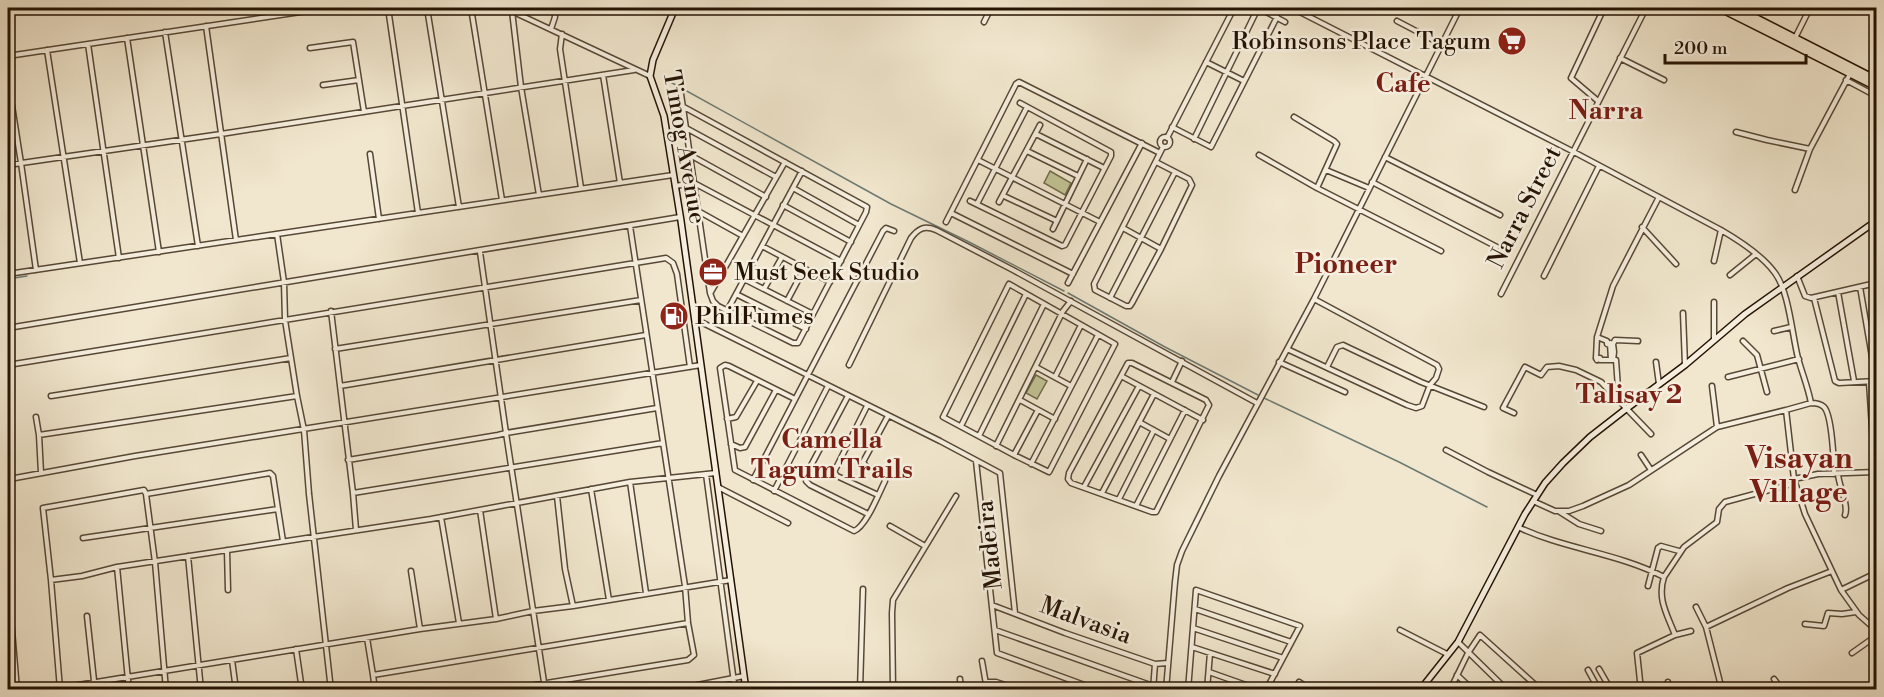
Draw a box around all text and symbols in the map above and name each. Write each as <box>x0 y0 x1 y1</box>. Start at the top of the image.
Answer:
supermarket icon: Robinsons Place Tagum <box>1496 25 1528 57</box>
place label: Robinsons Place Tagum <box>1232 27 1491 57</box>
scale bar <box>1665 27 1806 65</box>
text: 200 m <box>1674 37 1728 60</box>
street label: Timog Avenue <box>656 68 712 226</box>
district label: Cafe <box>1375 68 1431 100</box>
district label: Narra <box>1569 95 1644 127</box>
street label: Narra Street <box>1481 141 1569 274</box>
district label: Pioneer <box>1295 248 1397 282</box>
office icon: Must Seek Studio <box>697 256 729 288</box>
place label: Must Seek Studio <box>734 258 920 288</box>
fuel station icon: PhilFumes <box>658 300 690 332</box>
place label: PhilFumes <box>695 302 814 332</box>
district label: Talisay 2 <box>1576 379 1682 411</box>
district label: Camella Tagum Trails <box>751 424 913 486</box>
district label: Visayan Village <box>1744 440 1853 512</box>
street label: Madeira <box>970 498 1010 591</box>
street label: Malvasia <box>1036 591 1136 652</box>

